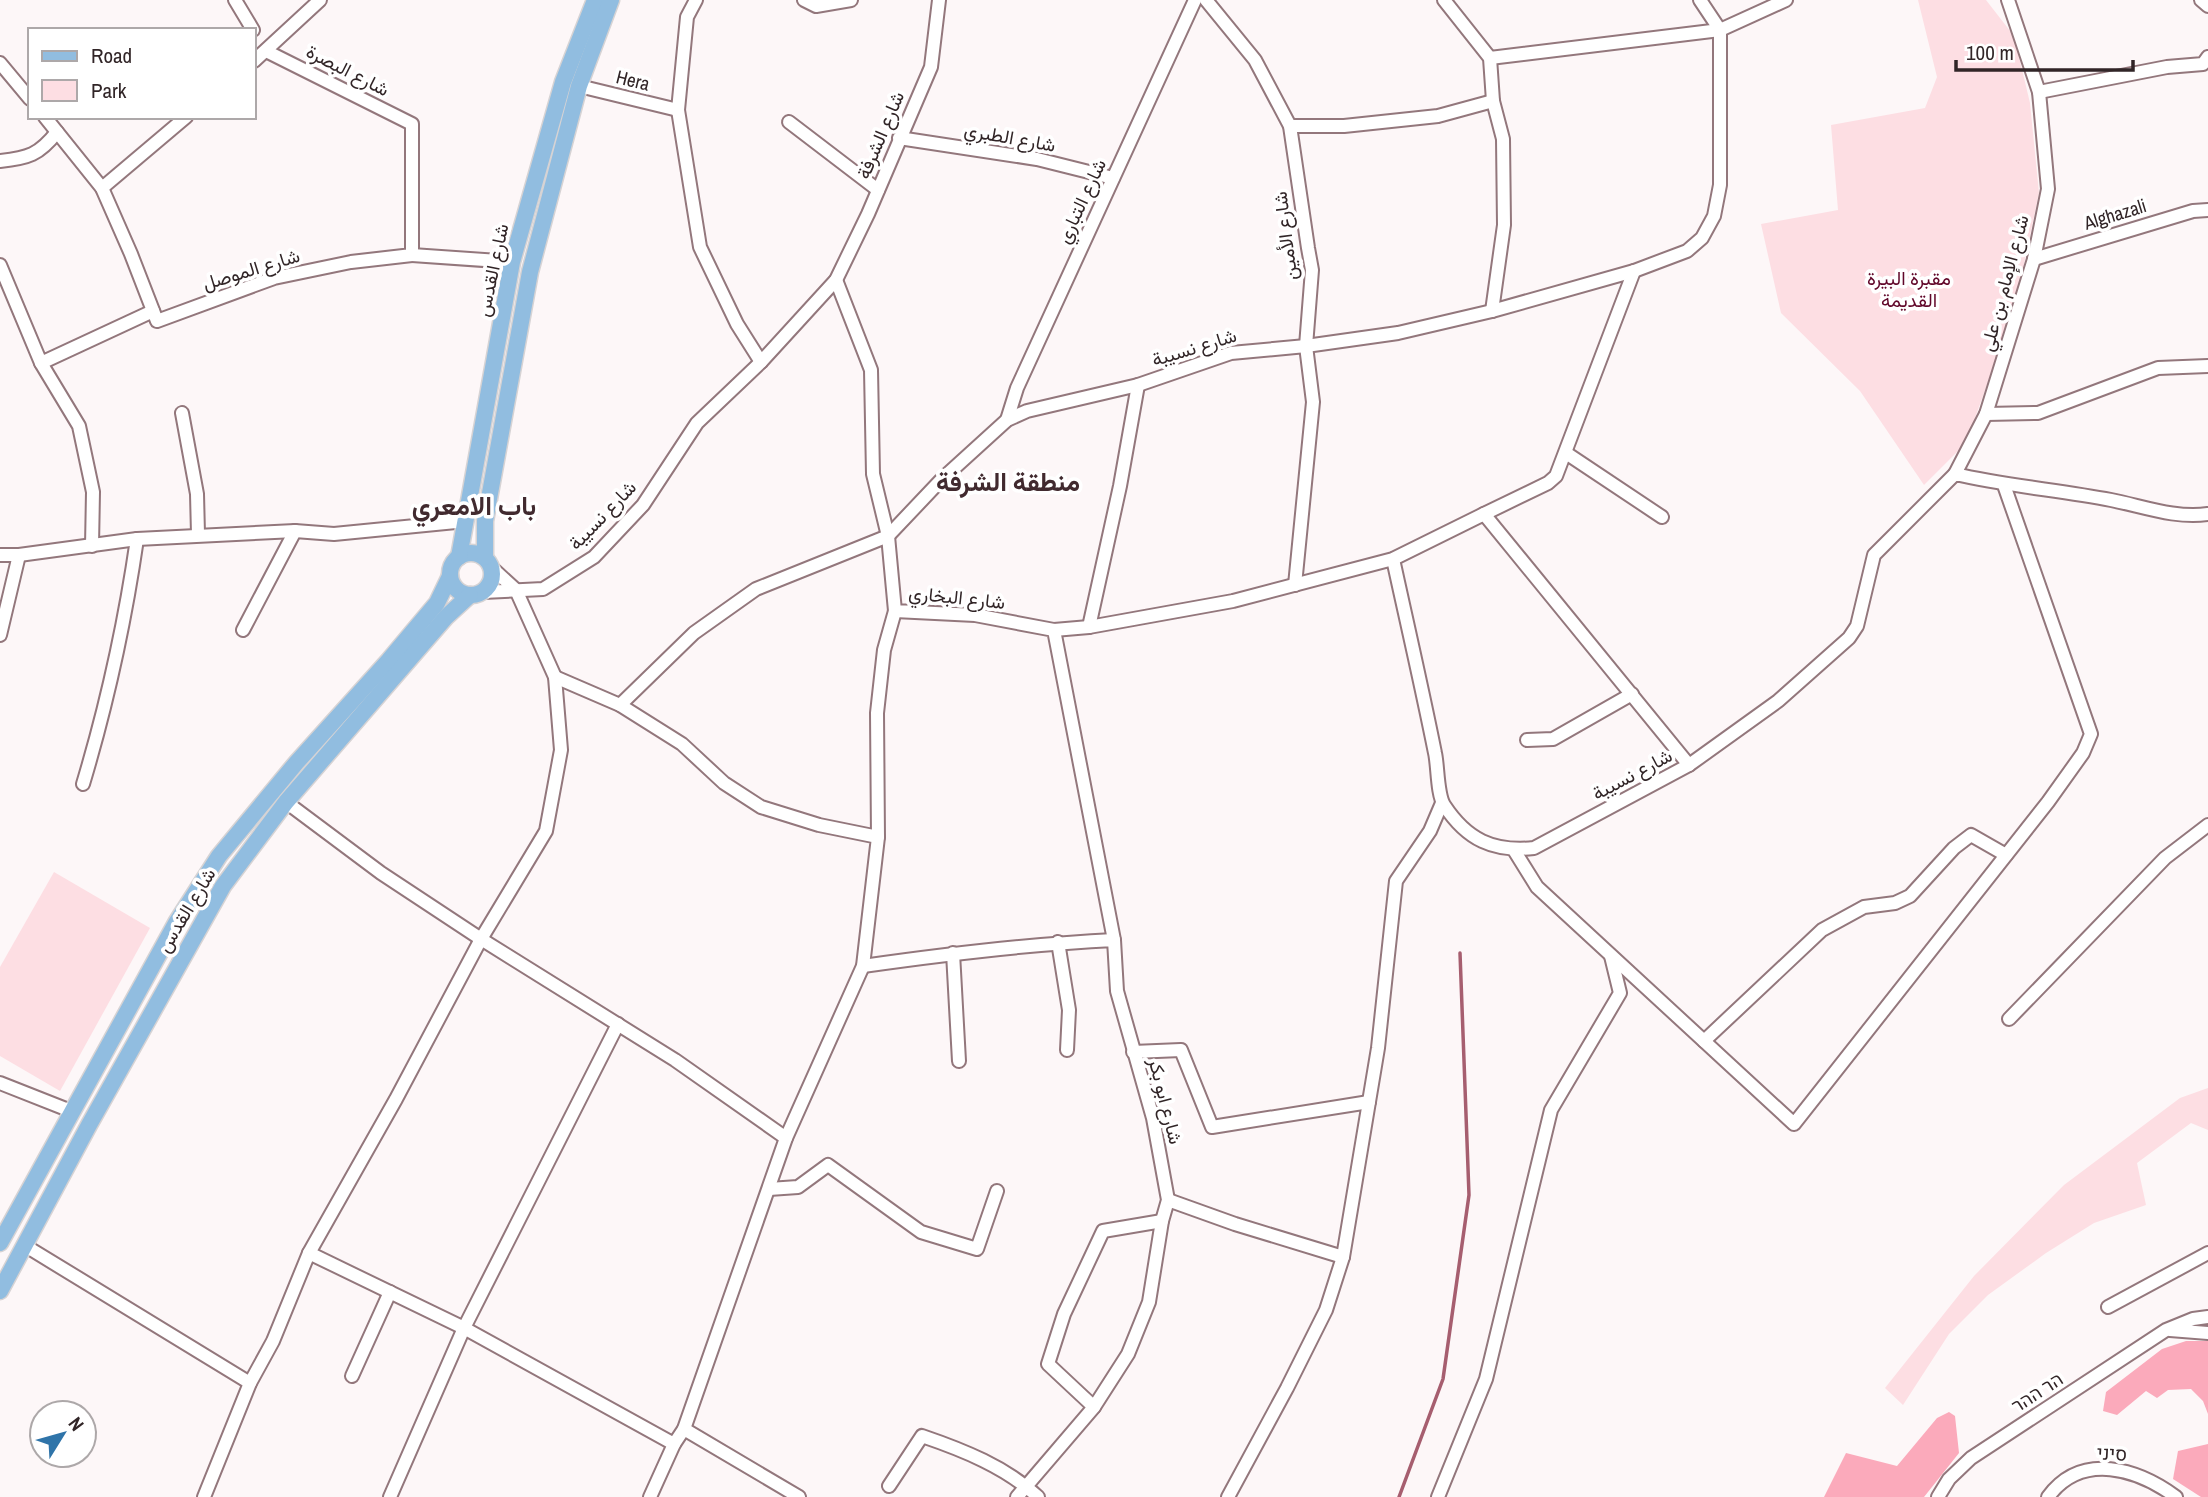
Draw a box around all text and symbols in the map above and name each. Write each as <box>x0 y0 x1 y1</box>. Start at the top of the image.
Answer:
legend <box>28 28 256 119</box>
scale bar <box>1956 28 2133 72</box>
street label: شارع البصرة <box>302 38 394 102</box>
text: 100 m <box>1966 38 2014 67</box>
text: Road <box>91 41 132 70</box>
street label: Hera <box>613 63 653 97</box>
text: Park <box>91 76 127 105</box>
street label: شارع الشرفة <box>850 87 910 183</box>
street label: شارع الطبري <box>962 116 1058 161</box>
street label: شارع التباري <box>1050 154 1115 249</box>
street label: شارع الأمين <box>1267 190 1303 282</box>
street label: Alghazali <box>2080 192 2149 236</box>
street label: شارع الإمام بن علي <box>1973 212 2038 355</box>
street label: شارع القدس <box>469 221 515 319</box>
street label: شارع الموصل <box>199 242 303 296</box>
park label: مقبرة البيرة القديمة <box>1867 265 1951 313</box>
street label: شارع نسيبة <box>1148 322 1240 372</box>
district label: منطقة الشرفة <box>936 464 1080 499</box>
street label: شارع نسيبة <box>562 475 642 555</box>
district label: باب الامعري <box>412 488 536 528</box>
street label: شارع البخاري <box>907 579 1007 618</box>
street label: شارع نسيبة <box>1587 742 1677 806</box>
street label: شارع القدس <box>151 863 221 957</box>
street label: شارع ابو بكر <box>1142 1054 1189 1147</box>
street label: הר ההר <box>2006 1366 2068 1418</box>
north arrow <box>28 1399 98 1469</box>
text: N <box>63 1411 90 1436</box>
street label: סיני <box>2096 1439 2128 1467</box>

